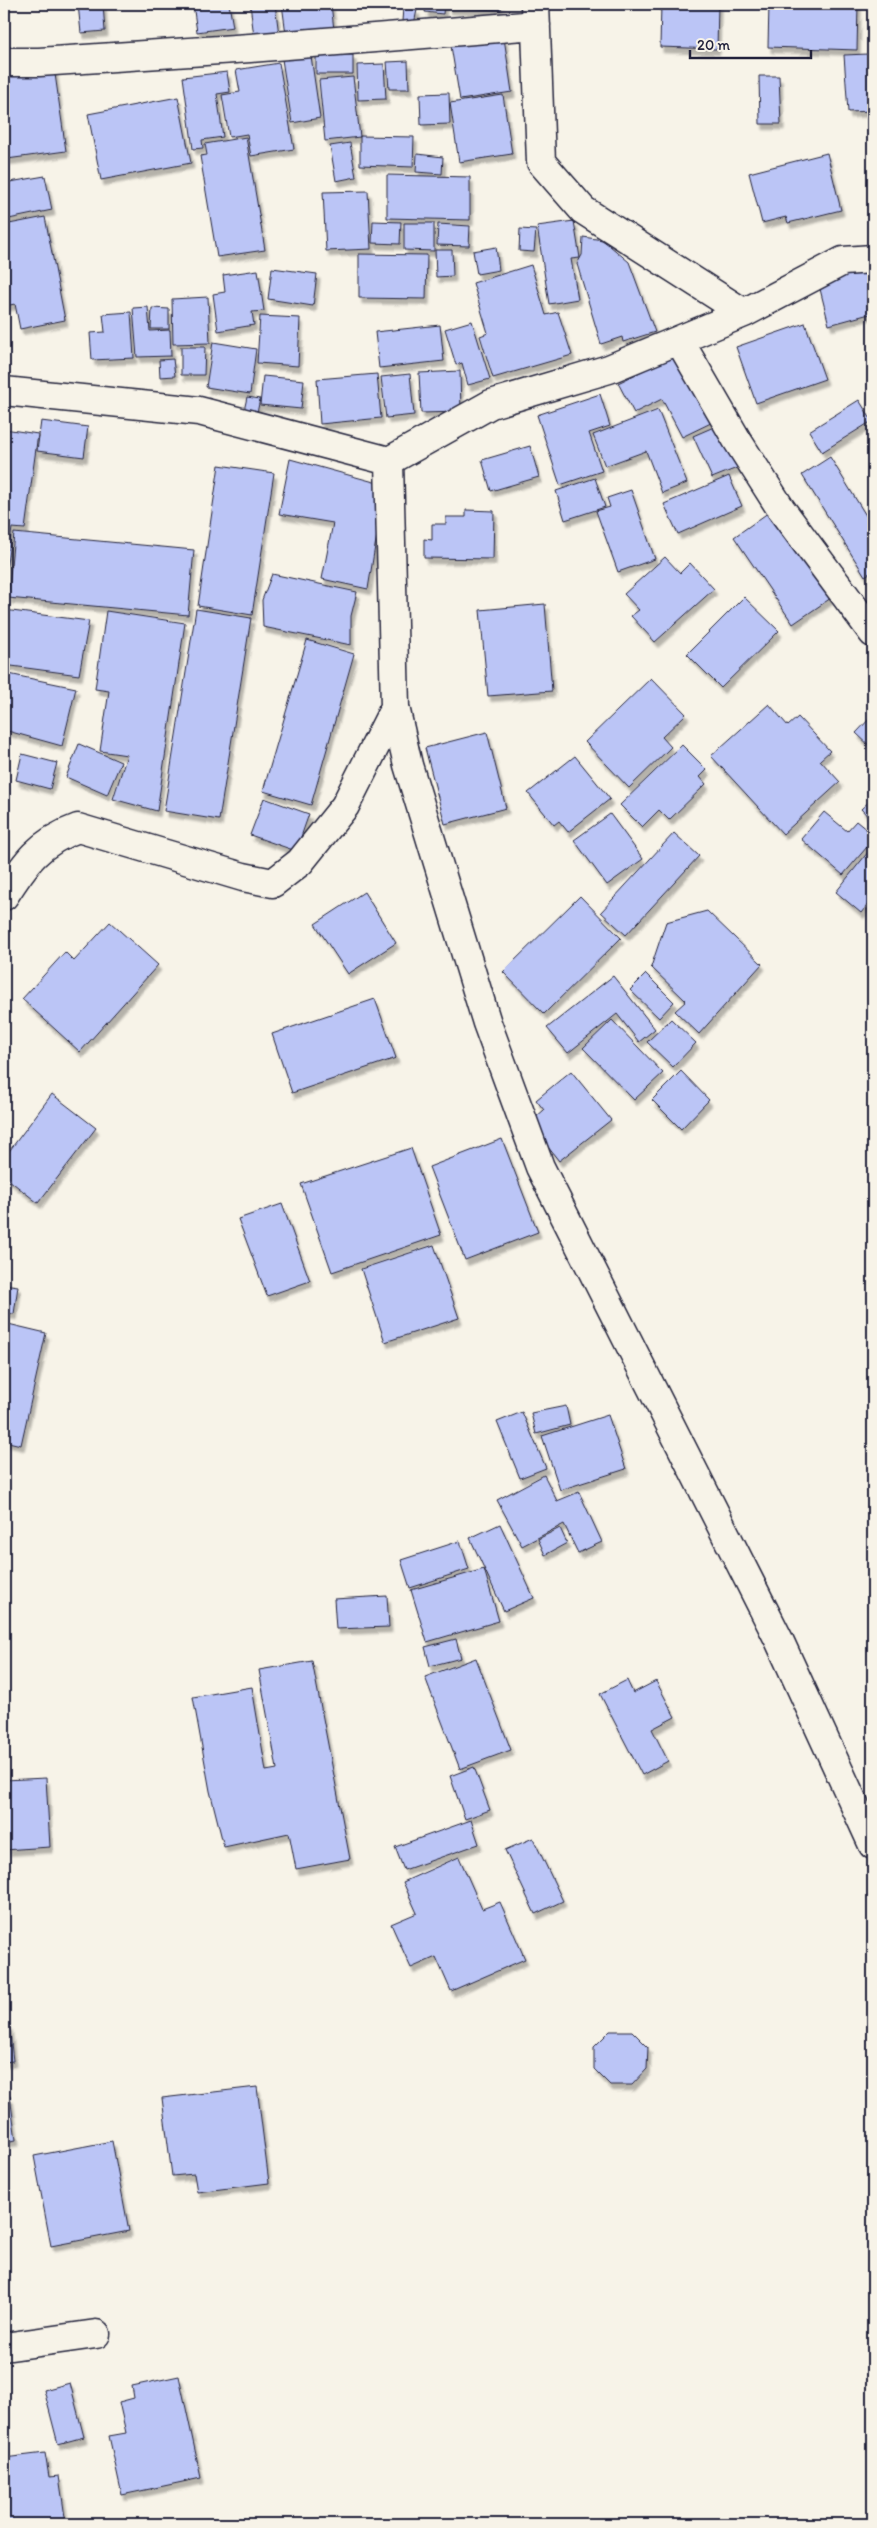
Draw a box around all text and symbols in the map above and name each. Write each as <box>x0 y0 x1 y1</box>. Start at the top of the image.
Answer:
scale bar <box>690 28 811 60</box>
text: 20 m <box>697 36 731 54</box>

